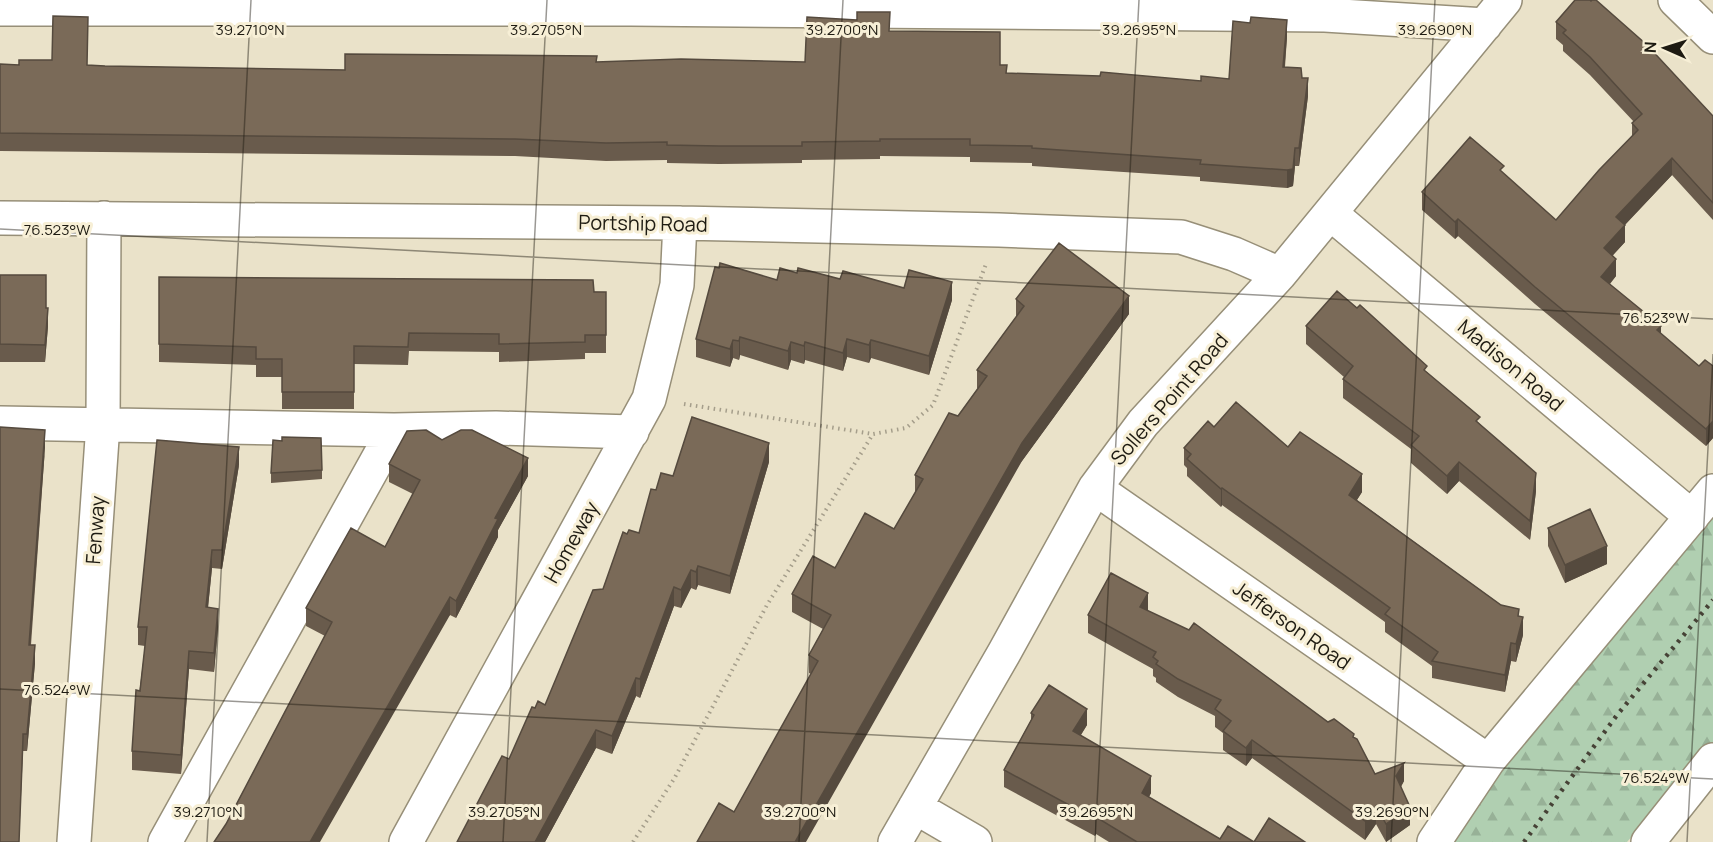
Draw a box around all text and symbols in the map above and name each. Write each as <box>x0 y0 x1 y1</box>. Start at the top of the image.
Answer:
north arrow <box>1635 18 1695 78</box>
text: 39.2710°N <box>215 19 285 40</box>
text: 39.2705°N <box>510 19 582 40</box>
text: 39.2700°N <box>806 19 878 40</box>
text: 39.2695°N <box>1102 19 1176 40</box>
text: 39.2690°N <box>1398 19 1472 40</box>
text: N <box>1639 41 1661 54</box>
street label: Portship Road <box>578 208 708 238</box>
text: 76.523°W <box>24 219 90 240</box>
text: 76.523°W <box>1623 307 1689 328</box>
street label: Madison Road <box>1453 313 1569 417</box>
street label: Sollers Point Road <box>1104 327 1234 471</box>
street label: Fenway <box>79 494 111 565</box>
street label: Homeway <box>537 496 605 588</box>
street label: Jefferson Road <box>1228 574 1356 676</box>
text: 76.524°W <box>24 679 90 700</box>
text: 76.524°W <box>1623 767 1689 788</box>
text: 39.2710°N <box>173 801 243 822</box>
text: 39.2705°N <box>468 801 540 822</box>
text: 39.2700°N <box>764 801 836 822</box>
text: 39.2695°N <box>1059 801 1133 822</box>
text: 39.2690°N <box>1355 801 1429 822</box>

